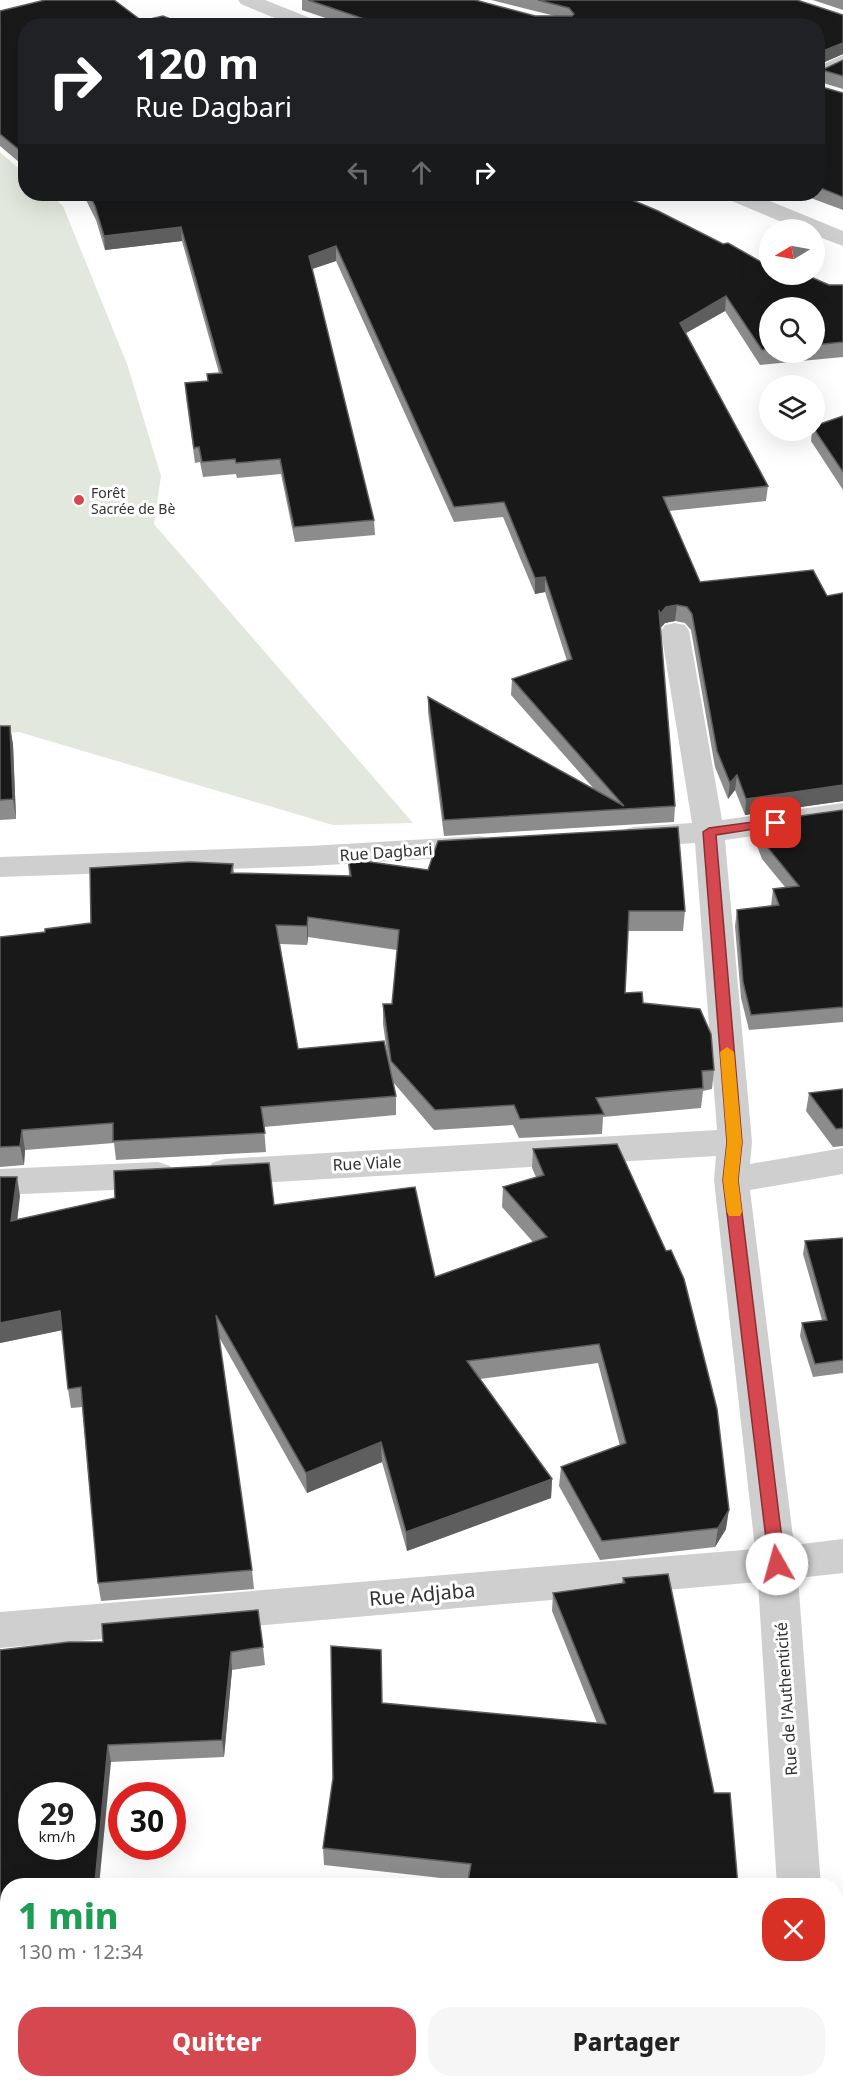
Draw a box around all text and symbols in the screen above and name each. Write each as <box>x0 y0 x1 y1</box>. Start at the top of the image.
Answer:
text: 120 m <box>135 34 259 91</box>
icon: right <box>36 42 114 120</box>
text: Rue Dagbari <box>135 88 292 125</box>
icon: left <box>342 156 375 189</box>
icon: ahead <box>405 156 438 189</box>
icon: right <box>468 156 501 189</box>
north arrow <box>759 219 825 285</box>
map controls <box>759 219 825 441</box>
button: search <box>759 297 825 363</box>
button: layers <box>759 375 825 441</box>
place label: Forêt Sacrée de Bè <box>91 483 175 518</box>
marker: Forêt Sacrée de Bè <box>72 493 86 507</box>
pin <box>750 797 801 848</box>
icon: arrive <box>759 806 792 839</box>
street label: Rue Dagbari <box>339 838 433 866</box>
street label: Rue Viale <box>332 1150 402 1176</box>
position arrow <box>745 1532 809 1596</box>
street label: Rue Adjaba <box>368 1576 476 1612</box>
street label: Rue de l'Authenticité <box>770 1621 802 1777</box>
speed limit sign: 30 <box>108 1782 186 1860</box>
text: 29 <box>40 1793 74 1834</box>
text: km/h <box>39 1826 75 1846</box>
text: 1 min <box>18 1891 119 1940</box>
button: close <box>762 1898 825 1961</box>
text: 130 m · 12:34 <box>18 1938 143 1965</box>
button: Quitter <box>18 2007 416 2076</box>
button: Partager <box>428 2007 825 2076</box>

